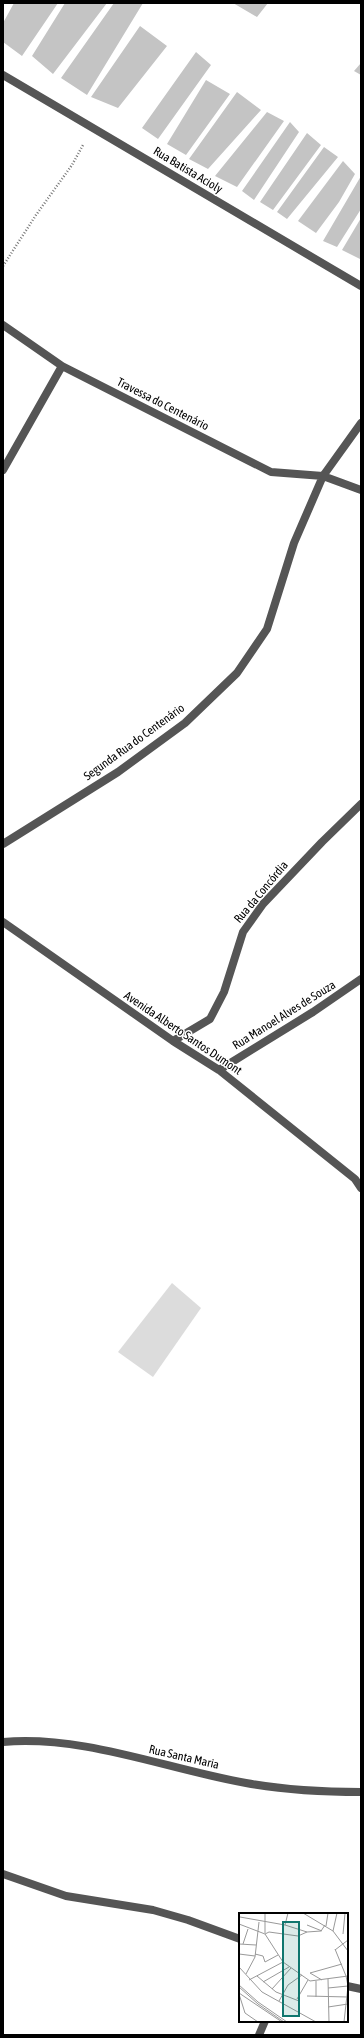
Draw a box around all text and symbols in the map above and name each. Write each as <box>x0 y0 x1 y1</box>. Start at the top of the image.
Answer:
street label: Rua Batista Acioly <box>151 144 225 196</box>
street label: Travessa do Centenário <box>115 375 212 433</box>
street label: Segunda Rua do Centenário <box>81 701 187 783</box>
street label: Rua da Concórdia <box>231 858 291 926</box>
street label: Rua Manoel Alves de Souza <box>230 978 338 1052</box>
street label: Avenida Alberto Santos Dumont <box>121 988 245 1078</box>
street label: Rua Santa Maria <box>148 1742 220 1772</box>
inset map <box>239 1913 348 2022</box>

